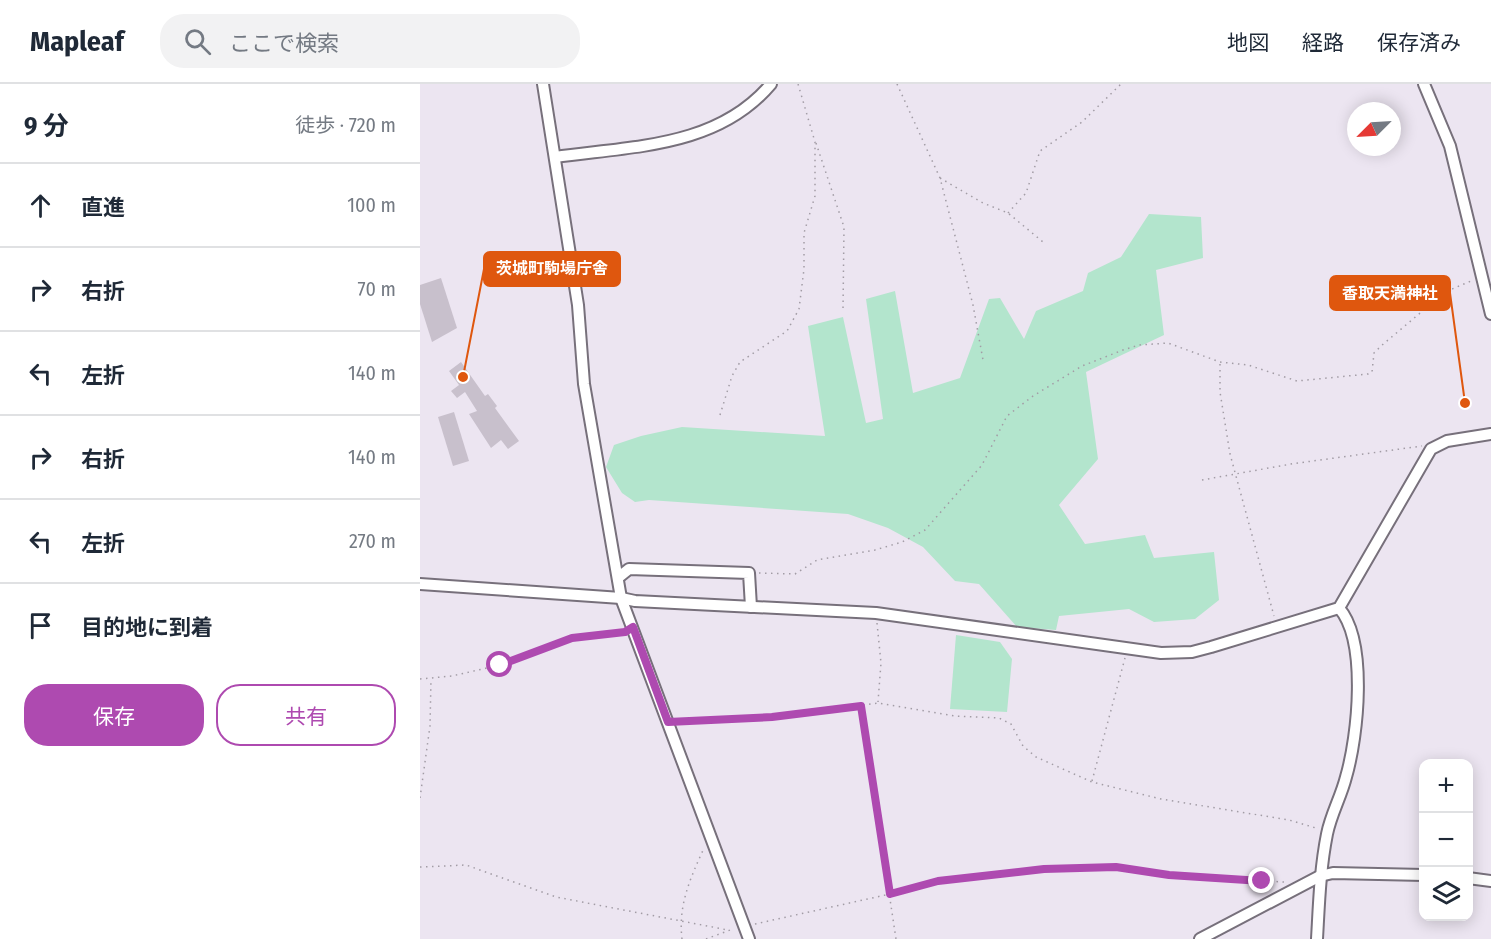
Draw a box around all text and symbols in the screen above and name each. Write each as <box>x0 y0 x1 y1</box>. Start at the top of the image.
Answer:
search box <box>160 14 580 68</box>
text: Mapleaf <box>30 25 124 58</box>
icon: search <box>181 25 214 58</box>
text: ここで検索 <box>229 30 339 57</box>
text: 地図 <box>1227 30 1269 56</box>
text: 経路 <box>1302 30 1344 56</box>
text: 保存済み <box>1377 30 1461 56</box>
north arrow <box>1347 102 1401 156</box>
text: 9 分 <box>24 111 69 142</box>
text: 徒歩 · 720 m <box>295 113 396 137</box>
icon: ahead <box>24 189 57 222</box>
text: 100 m <box>347 193 396 217</box>
text: 直進 <box>81 194 125 221</box>
callout: 茨城町駒場庁舎 <box>484 252 620 286</box>
text: 茨城町駒場庁舎 <box>496 259 608 278</box>
icon: right <box>24 273 57 306</box>
callout: 香取天満神社 <box>1330 276 1450 310</box>
text: 70 m <box>358 277 396 301</box>
text: 右折 <box>81 278 125 305</box>
text: 香取天満神社 <box>1342 284 1438 303</box>
icon: left <box>24 357 57 390</box>
text: 140 m <box>348 361 396 385</box>
text: 左折 <box>81 362 125 389</box>
icon: right <box>24 441 57 474</box>
text: 140 m <box>348 445 396 469</box>
text: 右折 <box>81 446 125 473</box>
icon: left <box>24 525 57 558</box>
text: 270 m <box>349 529 396 553</box>
text: 左折 <box>81 530 125 557</box>
icon: arrive <box>24 609 57 642</box>
text: 目的地に到着 <box>81 614 213 641</box>
route start <box>486 651 512 677</box>
button: 保存 <box>24 684 204 746</box>
button: 共有 <box>216 684 396 746</box>
map controls <box>1419 759 1473 921</box>
button: + <box>1419 759 1473 813</box>
button: − <box>1419 813 1473 867</box>
route end <box>1248 867 1274 893</box>
button: layers <box>1419 867 1473 921</box>

